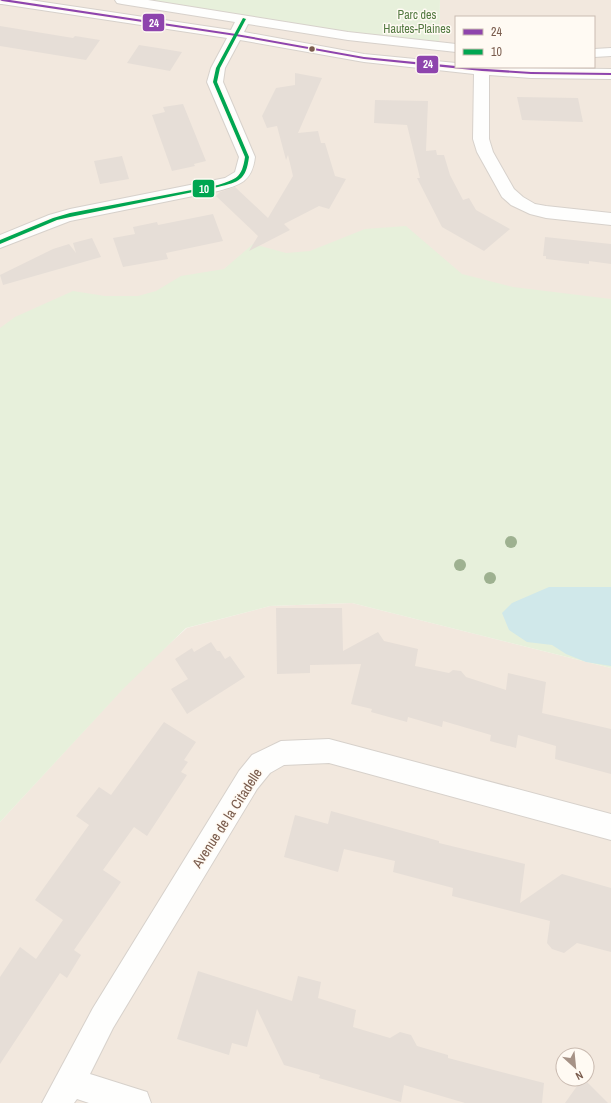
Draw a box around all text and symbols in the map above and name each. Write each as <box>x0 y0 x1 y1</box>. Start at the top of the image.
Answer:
park label: Parc des Hautes-Plaines <box>383 7 451 37</box>
line badge: 24 <box>142 13 165 32</box>
text: 24 <box>149 16 159 30</box>
legend <box>455 16 595 68</box>
text: 24 <box>491 24 502 40</box>
unlabelled marker <box>307 44 317 54</box>
text: 10 <box>491 44 502 60</box>
line badge: 24 <box>416 55 439 74</box>
text: 24 <box>423 57 433 71</box>
line badge: 10 <box>192 179 215 198</box>
text: 10 <box>199 182 209 196</box>
street label: Avenue de la Citadelle <box>188 765 266 872</box>
north arrow <box>555 1047 595 1087</box>
text: N <box>573 1068 586 1084</box>

